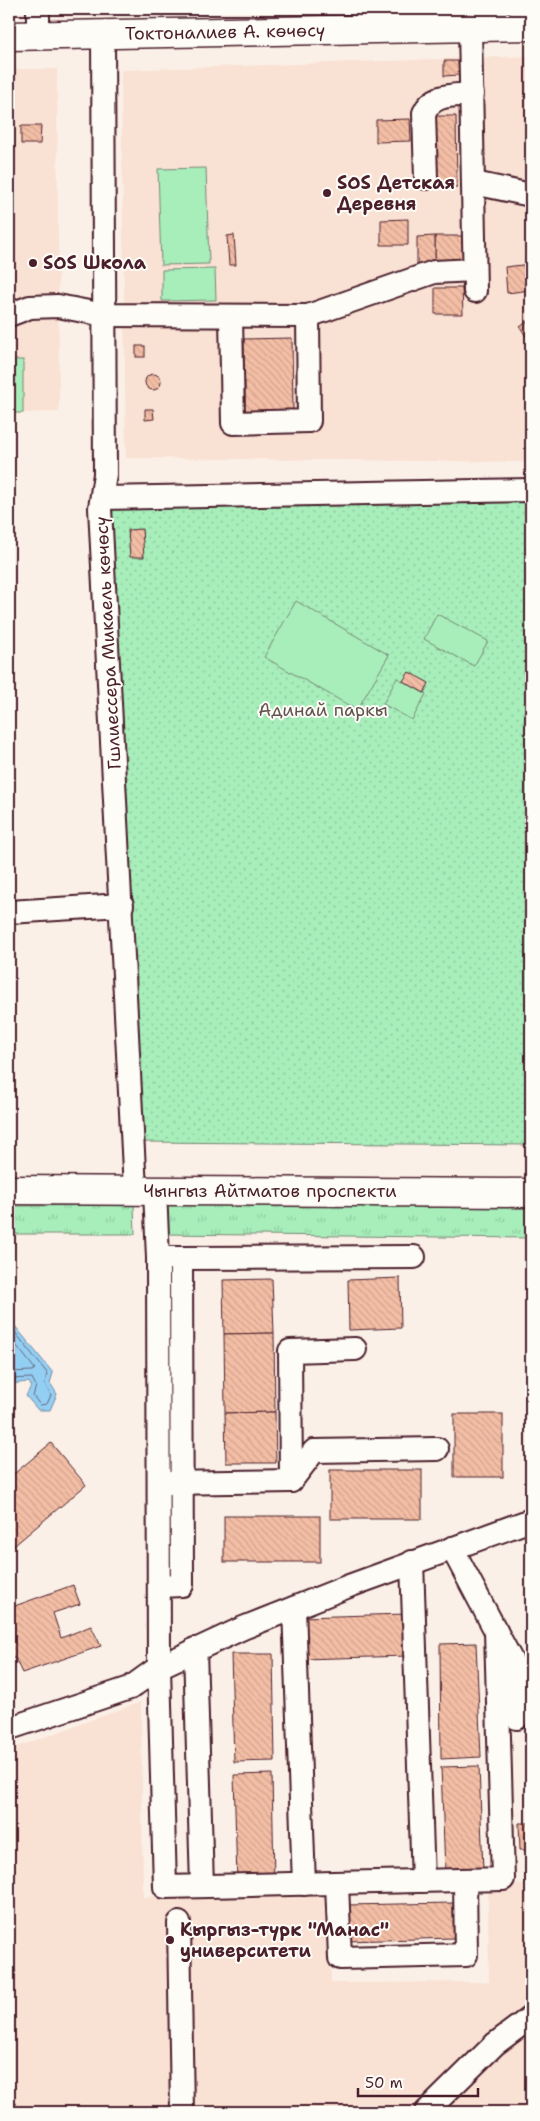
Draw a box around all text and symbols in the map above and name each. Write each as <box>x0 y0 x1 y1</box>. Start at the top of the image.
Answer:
street label: Токтоналиев А. көчөсү <box>125 18 325 46</box>
place label: SOS Детская Деревня <box>337 171 455 216</box>
marker: SOS Детская Деревня <box>321 187 333 199</box>
place label: SOS Школа <box>43 251 147 275</box>
marker: SOS Школа <box>27 257 39 269</box>
street label: Гшлиессера Микаель көчөсү <box>89 516 127 770</box>
park label: Адинай паркы <box>258 698 388 722</box>
street label: Чынгыз Айтматов проспекти <box>143 1179 397 1203</box>
place label: Кыргыз-түрк "Манас" университети <box>180 1918 389 1963</box>
marker: Кыргыз-түрк "Манас" университети <box>164 1934 176 1946</box>
scale bar <box>358 2066 478 2098</box>
text: 50 m <box>365 2073 403 2093</box>

